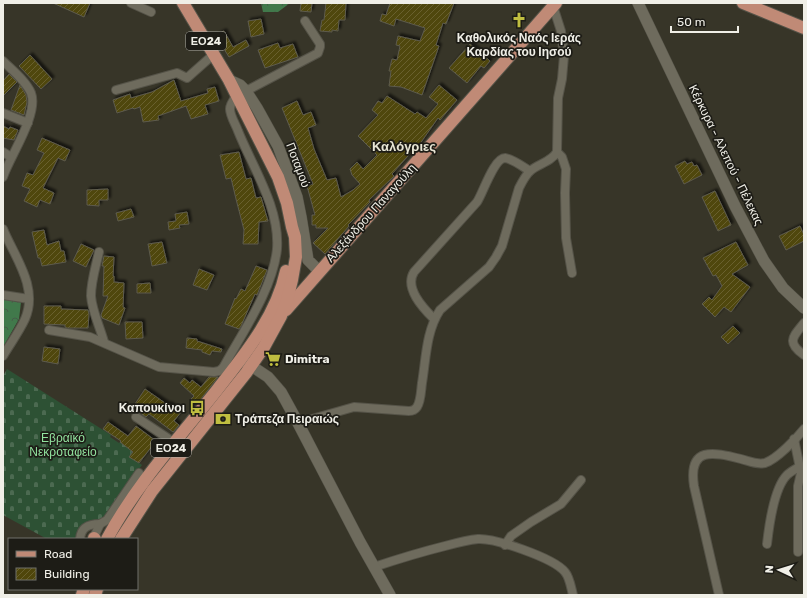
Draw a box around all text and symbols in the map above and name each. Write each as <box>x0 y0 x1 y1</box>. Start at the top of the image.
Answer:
scale bar <box>671 8 738 34</box>
church icon: Καθολικός Ναός Ιεράς Καρδίας του Ιησού <box>510 11 528 29</box>
text: 50 m <box>677 15 705 29</box>
place label: Καθολικός Ναός Ιεράς Καρδίας του Ιησού <box>457 31 581 59</box>
road number: ΕΟ24 <box>186 32 226 50</box>
street label: Κέρκυρα - Αλεπού - Πέλεκας <box>686 82 766 228</box>
district label: Καλόγριες <box>372 139 436 154</box>
street label: Ποταμού <box>283 141 313 189</box>
street label: Αλεξάνδρου Παναγούλη <box>323 161 419 265</box>
supermarket icon: Dimitra <box>264 350 282 368</box>
place label: Dimitra <box>285 352 329 366</box>
bus stop icon: Καπουκίνοι <box>188 399 206 417</box>
place label: Καπουκίνοι <box>119 401 185 415</box>
bank icon: Τράπεζα Πειραιώς <box>214 410 232 428</box>
place label: Τράπεζα Πειραιώς <box>235 412 339 426</box>
park label: Εβραϊκό Νεκροταφείο <box>29 431 97 459</box>
road number: ΕΟ24 <box>151 439 191 457</box>
legend <box>8 538 138 590</box>
text: Road <box>44 547 72 561</box>
north arrow <box>759 550 799 590</box>
text: N <box>763 565 776 574</box>
text: Building <box>44 567 90 581</box>

